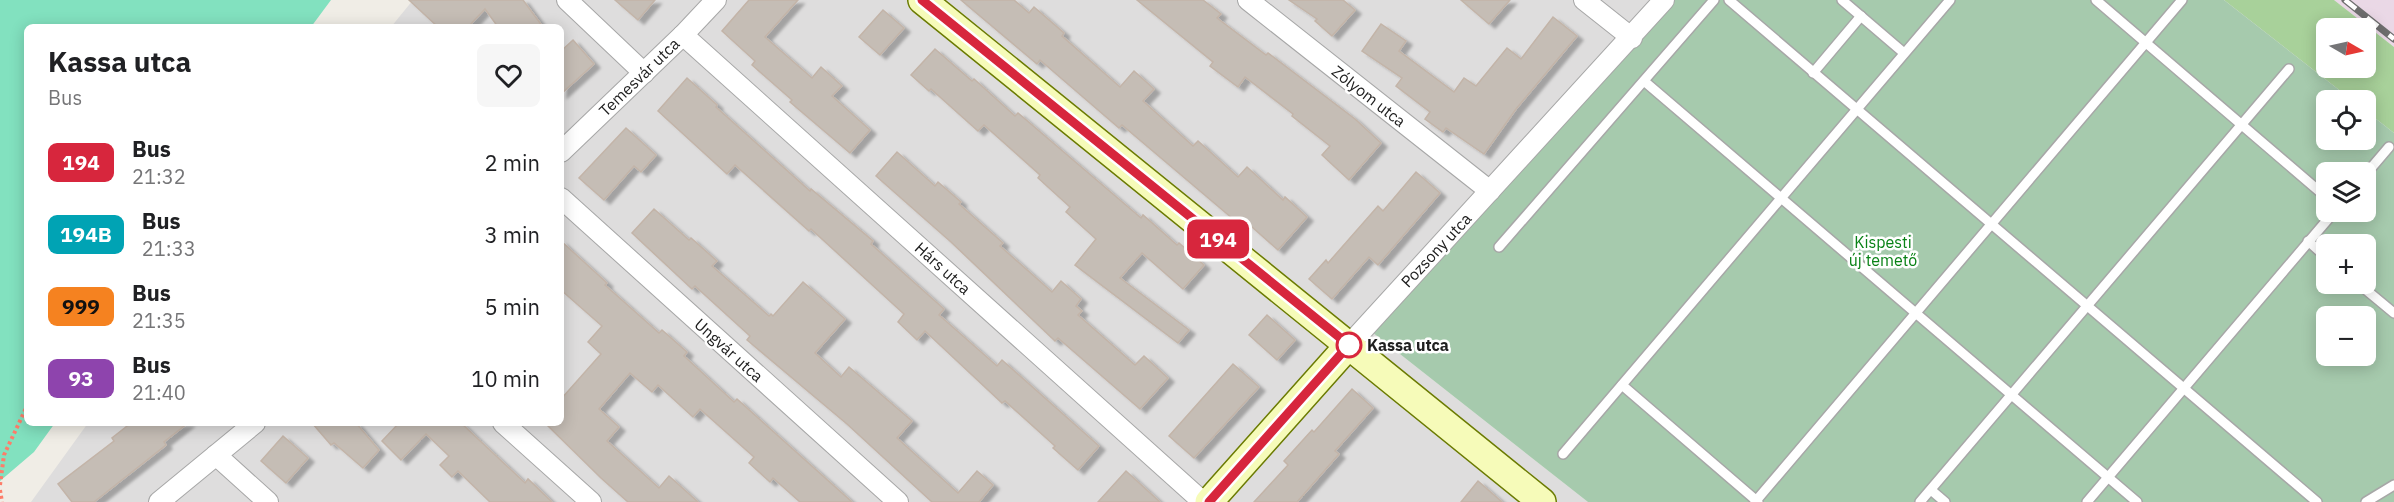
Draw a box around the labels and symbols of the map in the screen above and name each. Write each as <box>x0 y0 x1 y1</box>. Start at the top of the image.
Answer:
north arrow <box>2316 18 2376 78</box>
street label: Temesvár utca <box>595 33 684 120</box>
street label: Zólyom utca <box>1328 61 1410 131</box>
street label: Pozsony utca <box>1396 208 1476 291</box>
line badge: 194 <box>1184 220 1252 258</box>
park label: Kispesti új temető <box>1849 232 1917 270</box>
street label: Hárs utca <box>911 238 975 299</box>
street label: Ungvár utca <box>691 314 768 386</box>
marker: Kassa utca <box>1336 332 1362 358</box>
place label: Kassa utca <box>1367 335 1449 355</box>

